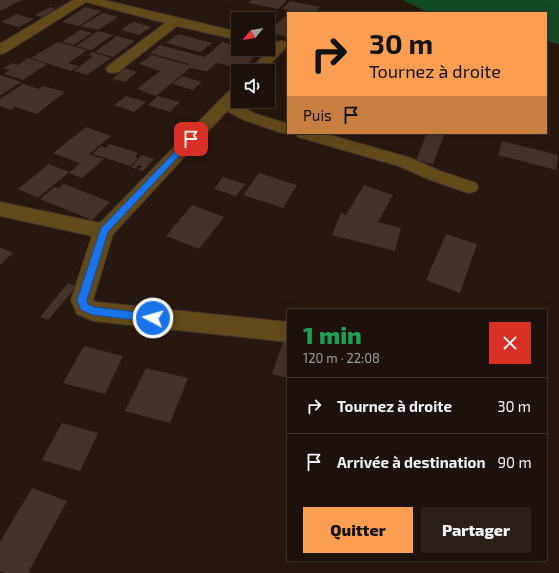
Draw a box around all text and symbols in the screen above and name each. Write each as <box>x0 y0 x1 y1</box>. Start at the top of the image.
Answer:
north arrow <box>231 12 275 56</box>
map controls <box>231 12 275 108</box>
text: 30 m <box>369 26 433 60</box>
icon: right <box>303 28 355 80</box>
text: Tournez à droite <box>369 60 501 82</box>
button: sound <box>231 64 275 108</box>
icon: arrive <box>340 104 362 126</box>
text: Puis <box>303 106 332 124</box>
pin <box>174 122 208 156</box>
icon: arrive <box>180 128 202 150</box>
position arrow <box>132 297 174 339</box>
text: 1 min <box>303 320 362 349</box>
button: close <box>489 322 531 364</box>
text: 120 m · 22:08 <box>303 350 380 366</box>
icon: right <box>303 395 325 417</box>
text: Tournez à droite <box>337 397 452 415</box>
text: 30 m <box>497 397 531 415</box>
icon: arrive <box>303 451 325 473</box>
text: Arrivée à destination <box>337 453 485 471</box>
text: 90 m <box>497 453 532 471</box>
button: Quitter <box>303 507 413 553</box>
button: Partager <box>421 507 531 553</box>

